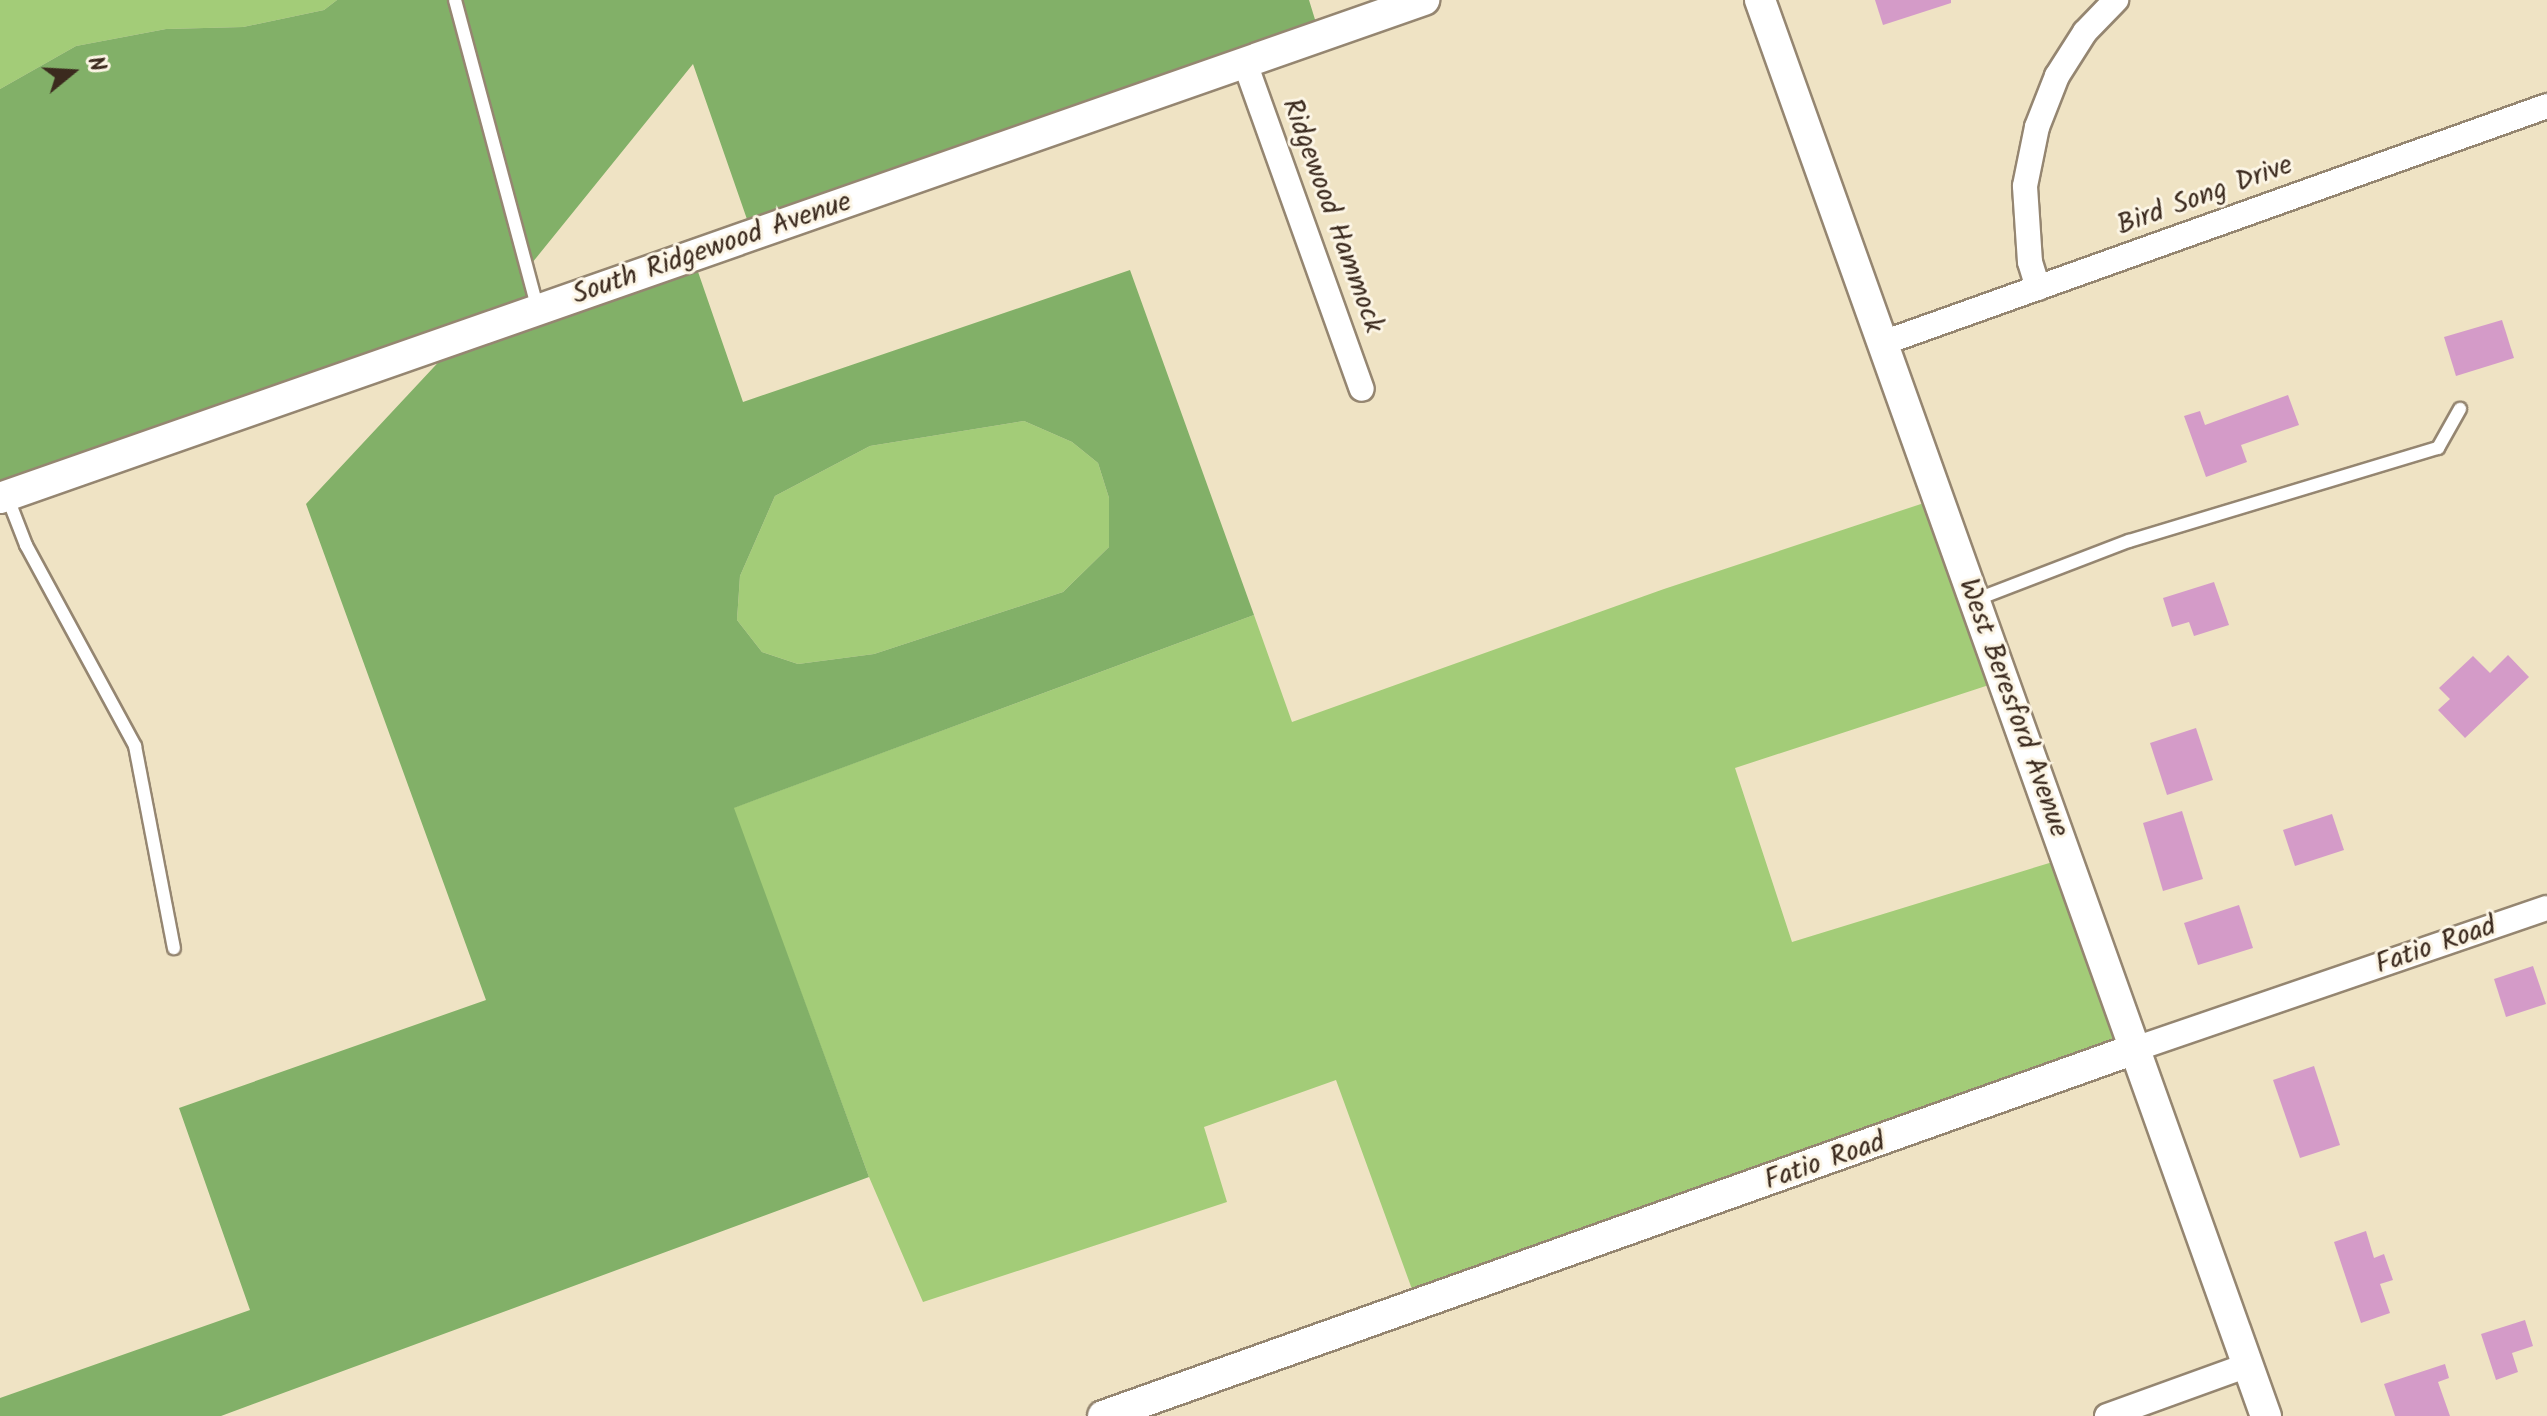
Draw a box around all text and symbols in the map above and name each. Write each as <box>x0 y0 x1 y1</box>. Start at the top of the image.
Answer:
north arrow <box>32 32 112 112</box>
text: N <box>77 52 114 76</box>
street label: Ridgewood Hammock <box>1274 94 1390 338</box>
street label: Bird Song Drive <box>2113 149 2297 243</box>
street label: South Ridgewood Avenue <box>568 185 856 313</box>
street label: West Beresford Avenue <box>1951 574 2075 842</box>
street label: Fatio Road <box>2371 910 2501 982</box>
street label: Fatio Road <box>1760 1126 1890 1198</box>

